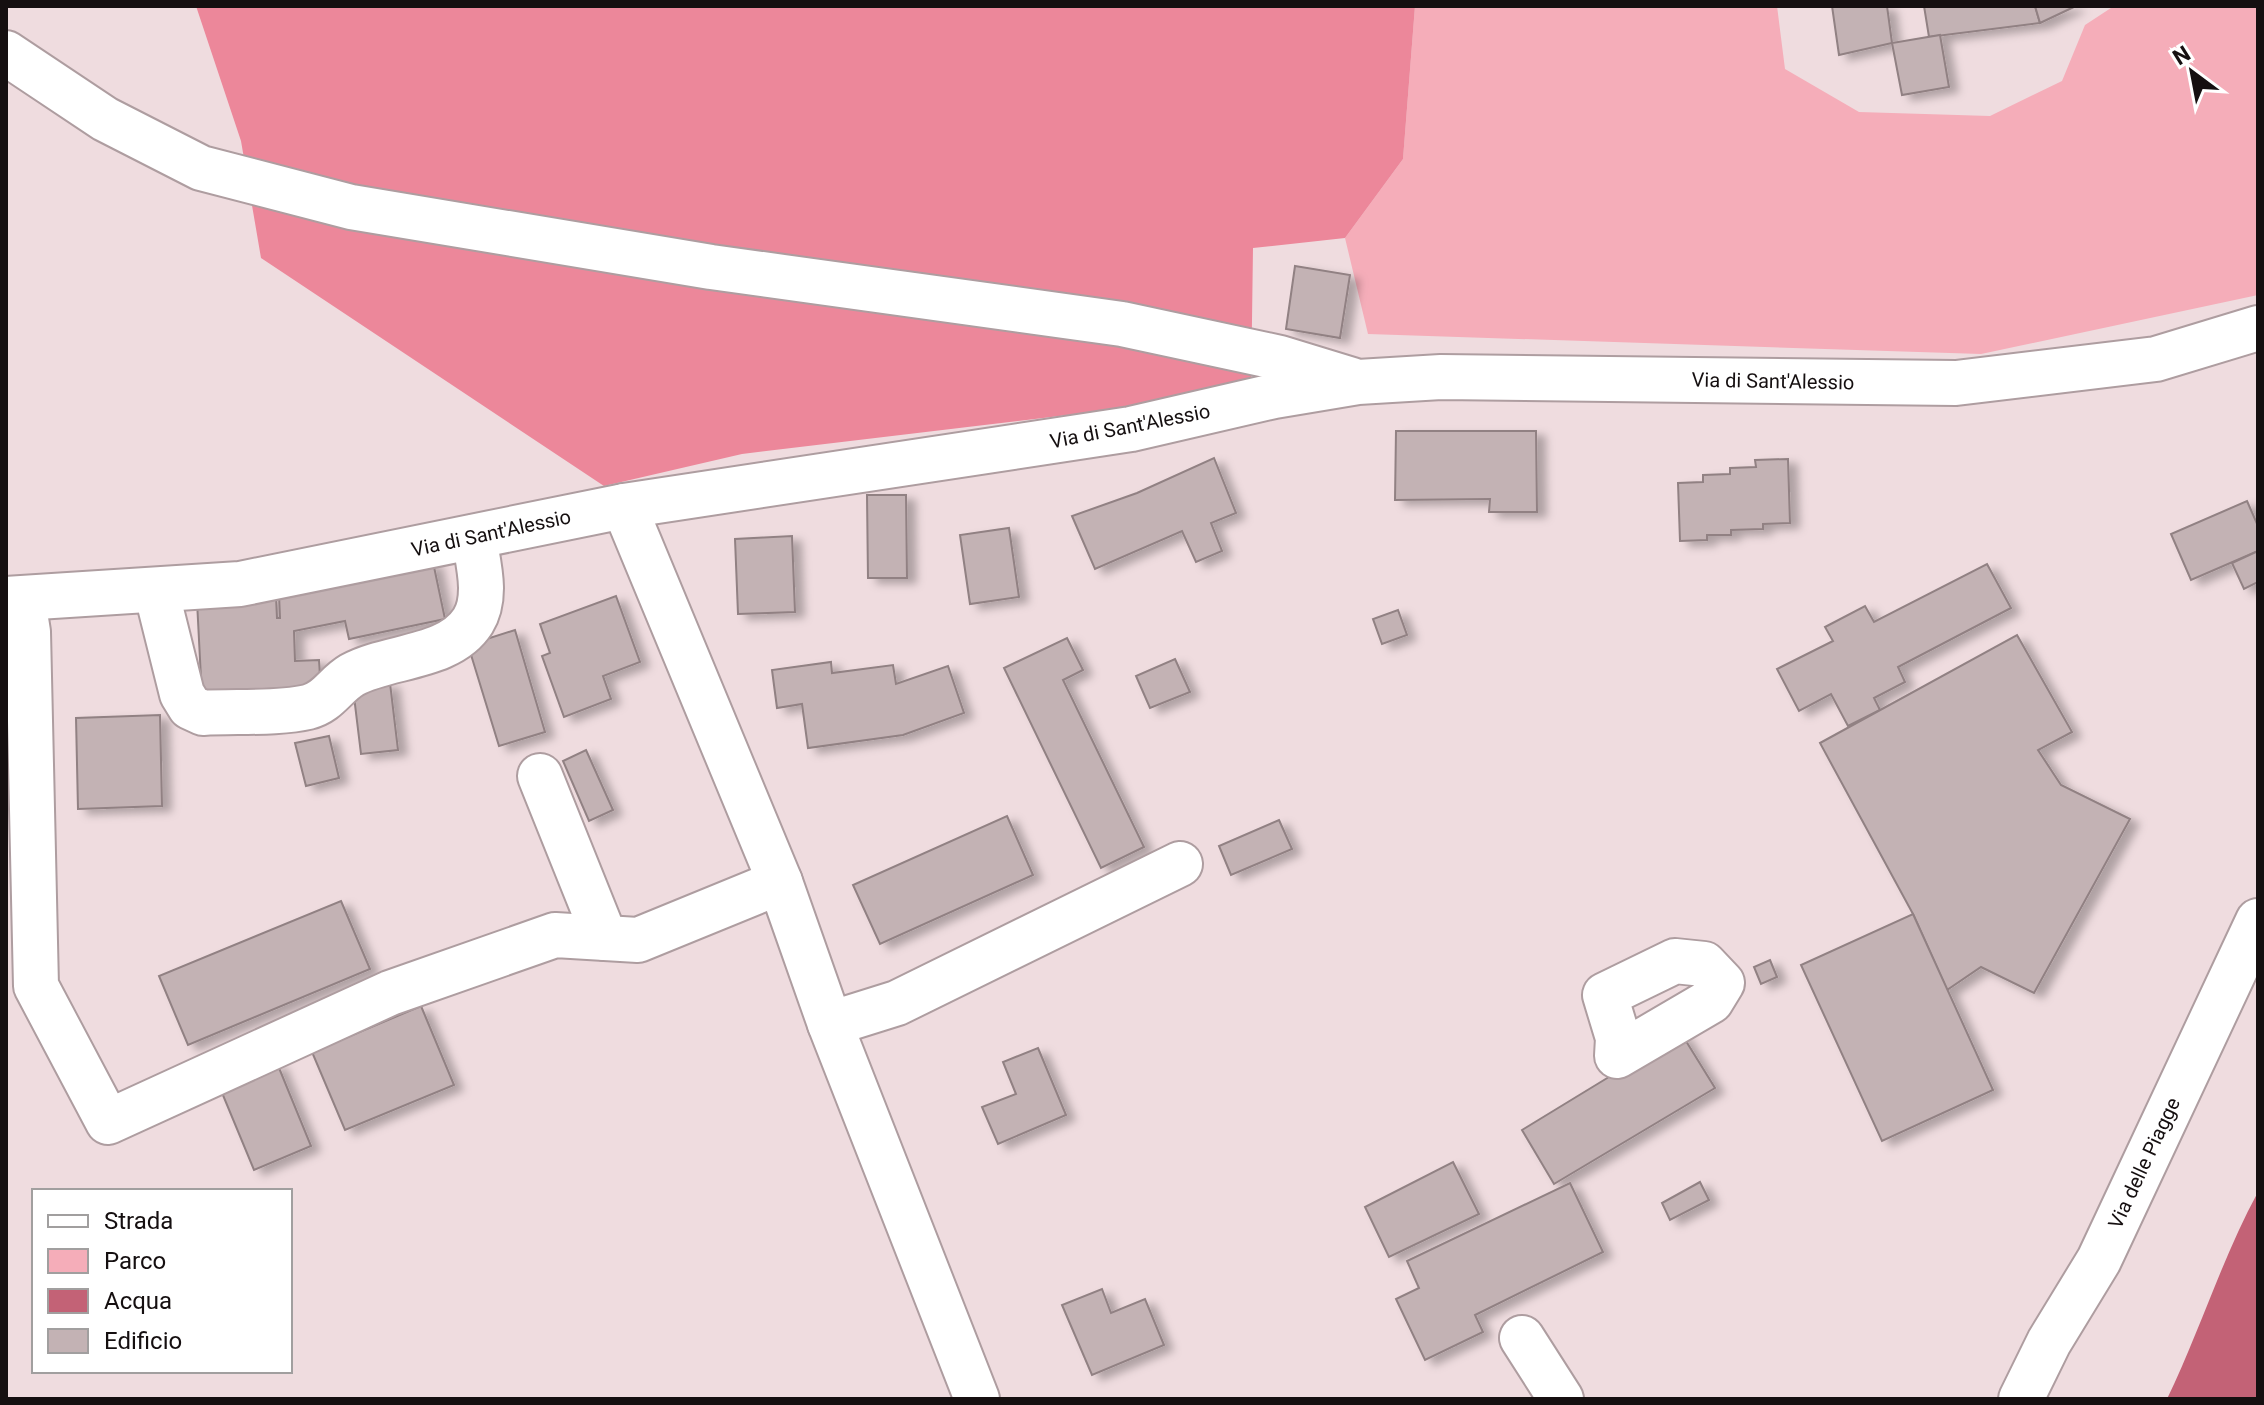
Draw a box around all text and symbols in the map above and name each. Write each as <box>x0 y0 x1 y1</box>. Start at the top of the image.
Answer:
north arrow <box>2152 32 2232 112</box>
text: N <box>2168 41 2195 70</box>
street label: Via di Sant'Alessio <box>1691 368 1855 394</box>
street label: Via di Sant'Alessio <box>1048 399 1212 453</box>
street label: Via di Sant'Alessio <box>409 504 573 562</box>
street label: Via delle Piagge <box>2103 1094 2185 1232</box>
legend <box>32 1189 292 1373</box>
text: Strada <box>104 1207 173 1235</box>
text: Parco <box>104 1247 166 1275</box>
text: Acqua <box>104 1287 172 1315</box>
text: Edificio <box>104 1327 182 1355</box>

